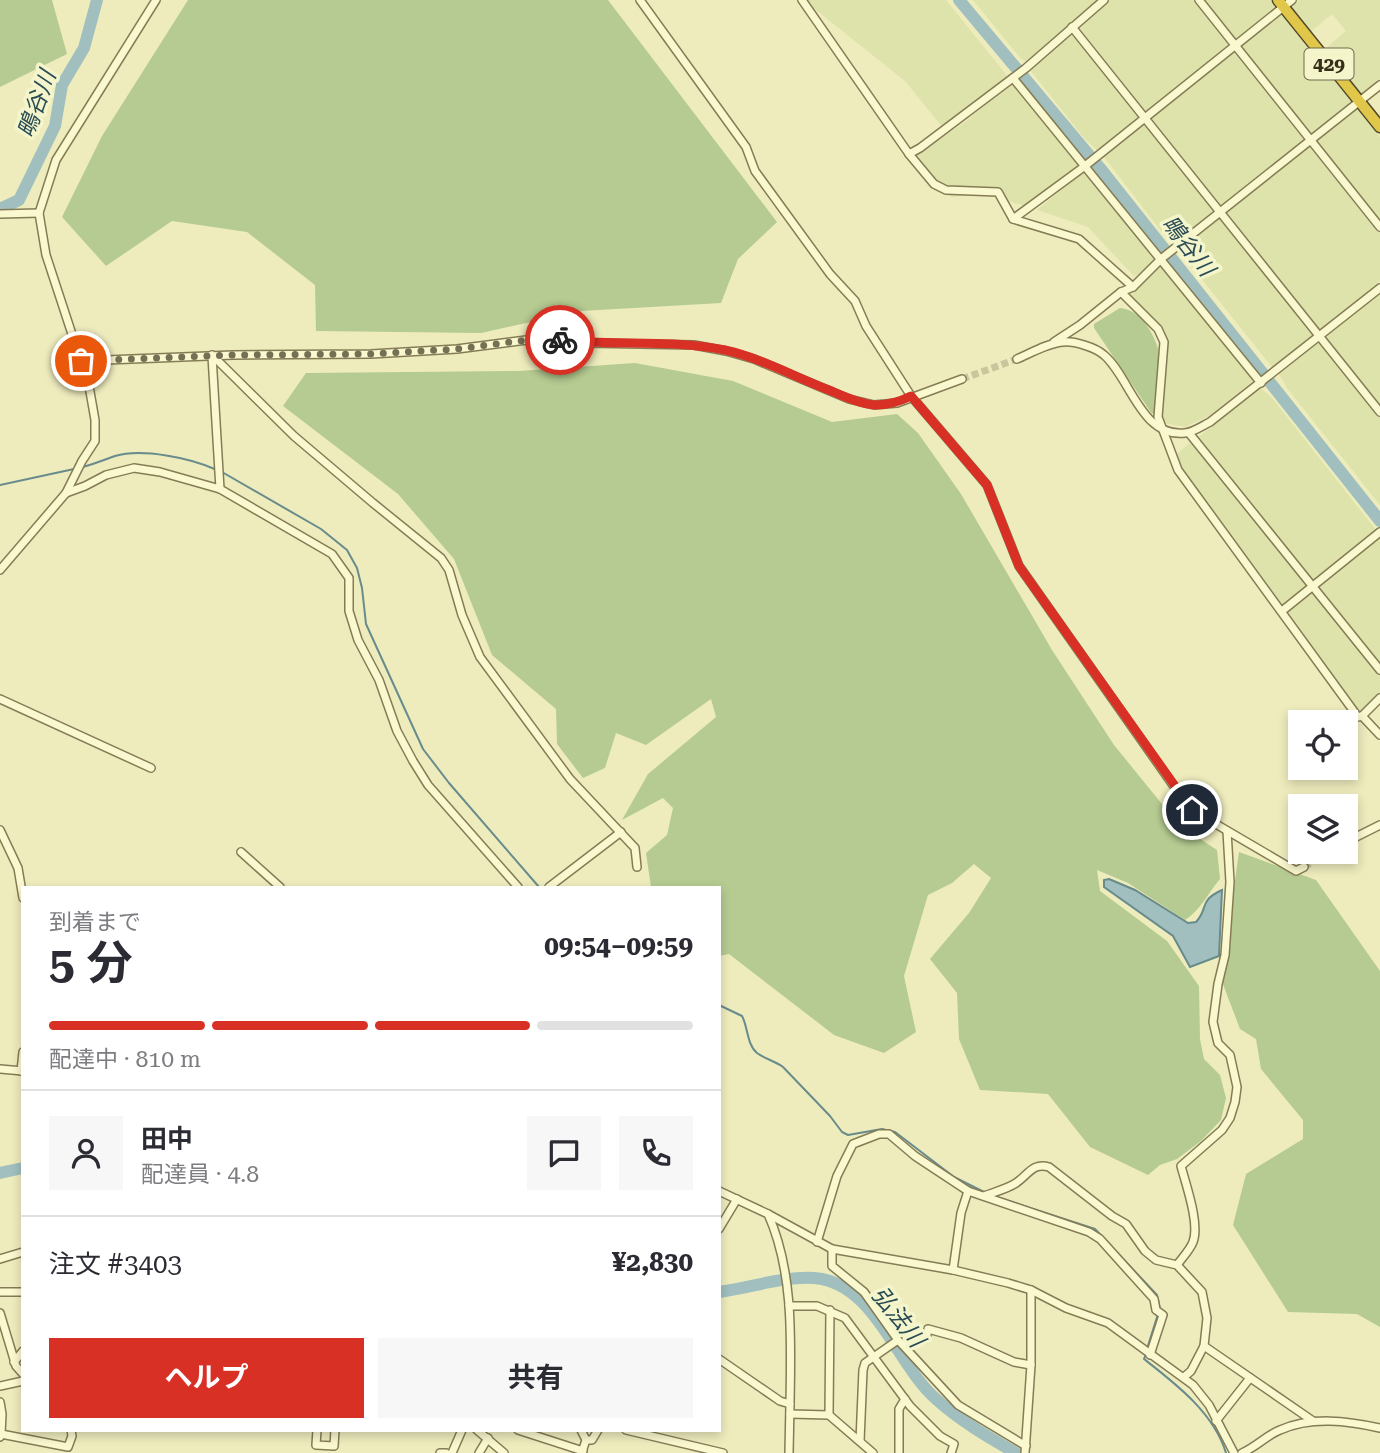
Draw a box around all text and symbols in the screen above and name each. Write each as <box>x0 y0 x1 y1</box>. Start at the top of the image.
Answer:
road number: 429 <box>1304 48 1354 80</box>
water label: 鴫谷川 <box>13 64 63 141</box>
water label: 鴫谷川 <box>1156 211 1222 284</box>
courier <box>525 305 595 375</box>
icon: bike <box>541 321 579 359</box>
pin <box>51 331 111 391</box>
icon: bag <box>62 342 100 380</box>
map controls <box>1288 710 1358 864</box>
button: locate <box>1288 710 1358 780</box>
pin <box>1162 780 1222 840</box>
icon: home <box>1173 791 1211 829</box>
button: layers <box>1288 794 1358 864</box>
text: 到着まで <box>49 909 141 936</box>
text: 09:54–09:59 <box>544 931 693 961</box>
text: 5 分 <box>49 936 132 990</box>
text: 配達中 · 810 m <box>49 1046 201 1073</box>
button: person <box>49 1116 123 1190</box>
button: chat <box>527 1116 601 1190</box>
button: phone <box>619 1116 693 1190</box>
text: 田中 <box>141 1124 193 1154</box>
text: 配達員 · 4.8 <box>141 1161 259 1188</box>
text: ¥2,830 <box>612 1247 693 1277</box>
text: 注文 #3403 <box>49 1249 182 1279</box>
water label: 弘法川 <box>866 1282 932 1355</box>
button: ヘルプ <box>49 1338 364 1418</box>
button: 共有 <box>378 1338 693 1418</box>

